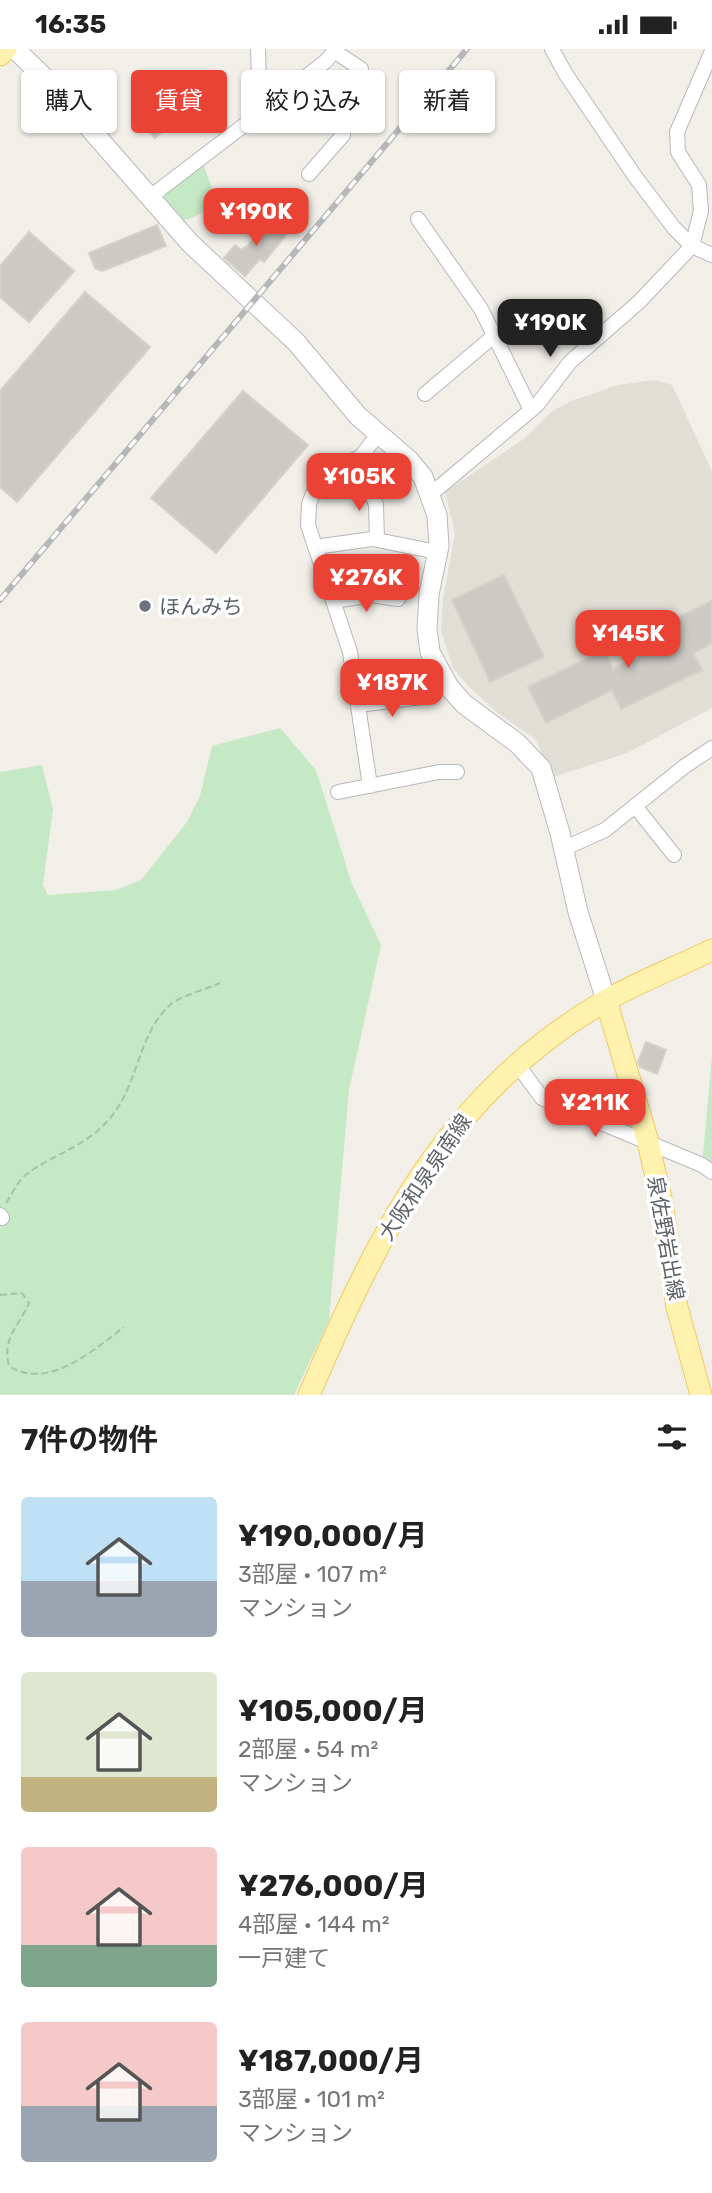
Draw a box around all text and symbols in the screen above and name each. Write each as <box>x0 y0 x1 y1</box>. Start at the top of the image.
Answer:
text: 16:35 <box>35 9 106 40</box>
chip: 購入 <box>21 70 117 133</box>
chip: 賃貸 <box>131 70 227 133</box>
chip: 絞り込み <box>241 70 385 133</box>
chip: 新着 <box>399 70 495 133</box>
pin: ¥190K <box>207 189 305 248</box>
text: ¥190K <box>220 197 292 225</box>
pin: ¥190K <box>501 299 599 359</box>
text: ¥190K <box>514 308 586 336</box>
pin: ¥105K <box>310 454 408 513</box>
text: ¥105K <box>322 462 396 490</box>
pin: ¥276K <box>317 554 415 614</box>
text: ¥276K <box>329 563 403 591</box>
place label: ほんみち <box>159 594 243 619</box>
marker: ほんみち <box>137 598 153 614</box>
pin: ¥145K <box>579 611 677 670</box>
text: ¥145K <box>591 619 665 647</box>
pin: ¥187K <box>343 659 441 719</box>
text: ¥187K <box>356 668 428 696</box>
pin: ¥211K <box>546 1079 644 1139</box>
text: ¥211K <box>561 1088 629 1116</box>
street label: 大阪和泉泉南線 <box>374 1109 476 1245</box>
street label: 泉佐野岩出線 <box>643 1174 689 1302</box>
icon: filters <box>653 1418 691 1456</box>
text: 7件の物件 <box>21 1422 158 1458</box>
text: ¥190,000/月 <box>238 1518 428 1554</box>
icon: home <box>77 1525 161 1609</box>
text: 3部屋 · 107 m² <box>238 1560 387 1588</box>
text: マンション <box>238 1594 353 1622</box>
text: ¥105,000/月 <box>238 1693 428 1729</box>
icon: home <box>77 1700 161 1784</box>
text: 2部屋 · 54 m² <box>238 1735 378 1763</box>
text: マンション <box>238 1769 353 1797</box>
text: ¥276,000/月 <box>238 1868 429 1904</box>
icon: home <box>77 1875 161 1959</box>
text: 4部屋 · 144 m² <box>238 1910 389 1938</box>
text: 一戸建て <box>238 1944 330 1972</box>
text: ¥187,000/月 <box>238 2043 424 2079</box>
icon: home <box>77 2050 161 2134</box>
text: 3部屋 · 101 m² <box>238 2085 385 2113</box>
text: マンション <box>238 2119 353 2147</box>

